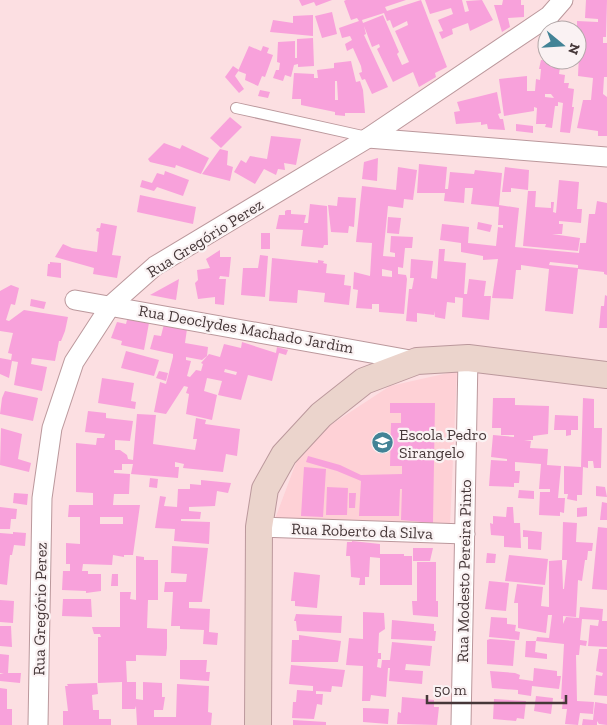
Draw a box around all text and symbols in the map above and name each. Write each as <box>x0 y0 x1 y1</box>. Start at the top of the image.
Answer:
north arrow <box>537 20 587 70</box>
text: N <box>564 41 584 57</box>
street label: Rua Gregório Perez <box>143 195 267 281</box>
street label: Rua Deoclydes Machado Jardim <box>137 301 355 357</box>
place label: Escola Pedro Sirangelo <box>399 425 487 462</box>
school or university icon: Escola Pedro Sirangelo <box>371 431 395 455</box>
street label: Rua Modesto Pereira Pinto <box>453 479 475 663</box>
street label: Rua Roberto da Silva <box>291 519 433 543</box>
street label: Rua Gregório Perez <box>29 542 51 676</box>
scale bar <box>427 672 566 704</box>
text: 50 m <box>434 681 467 699</box>

